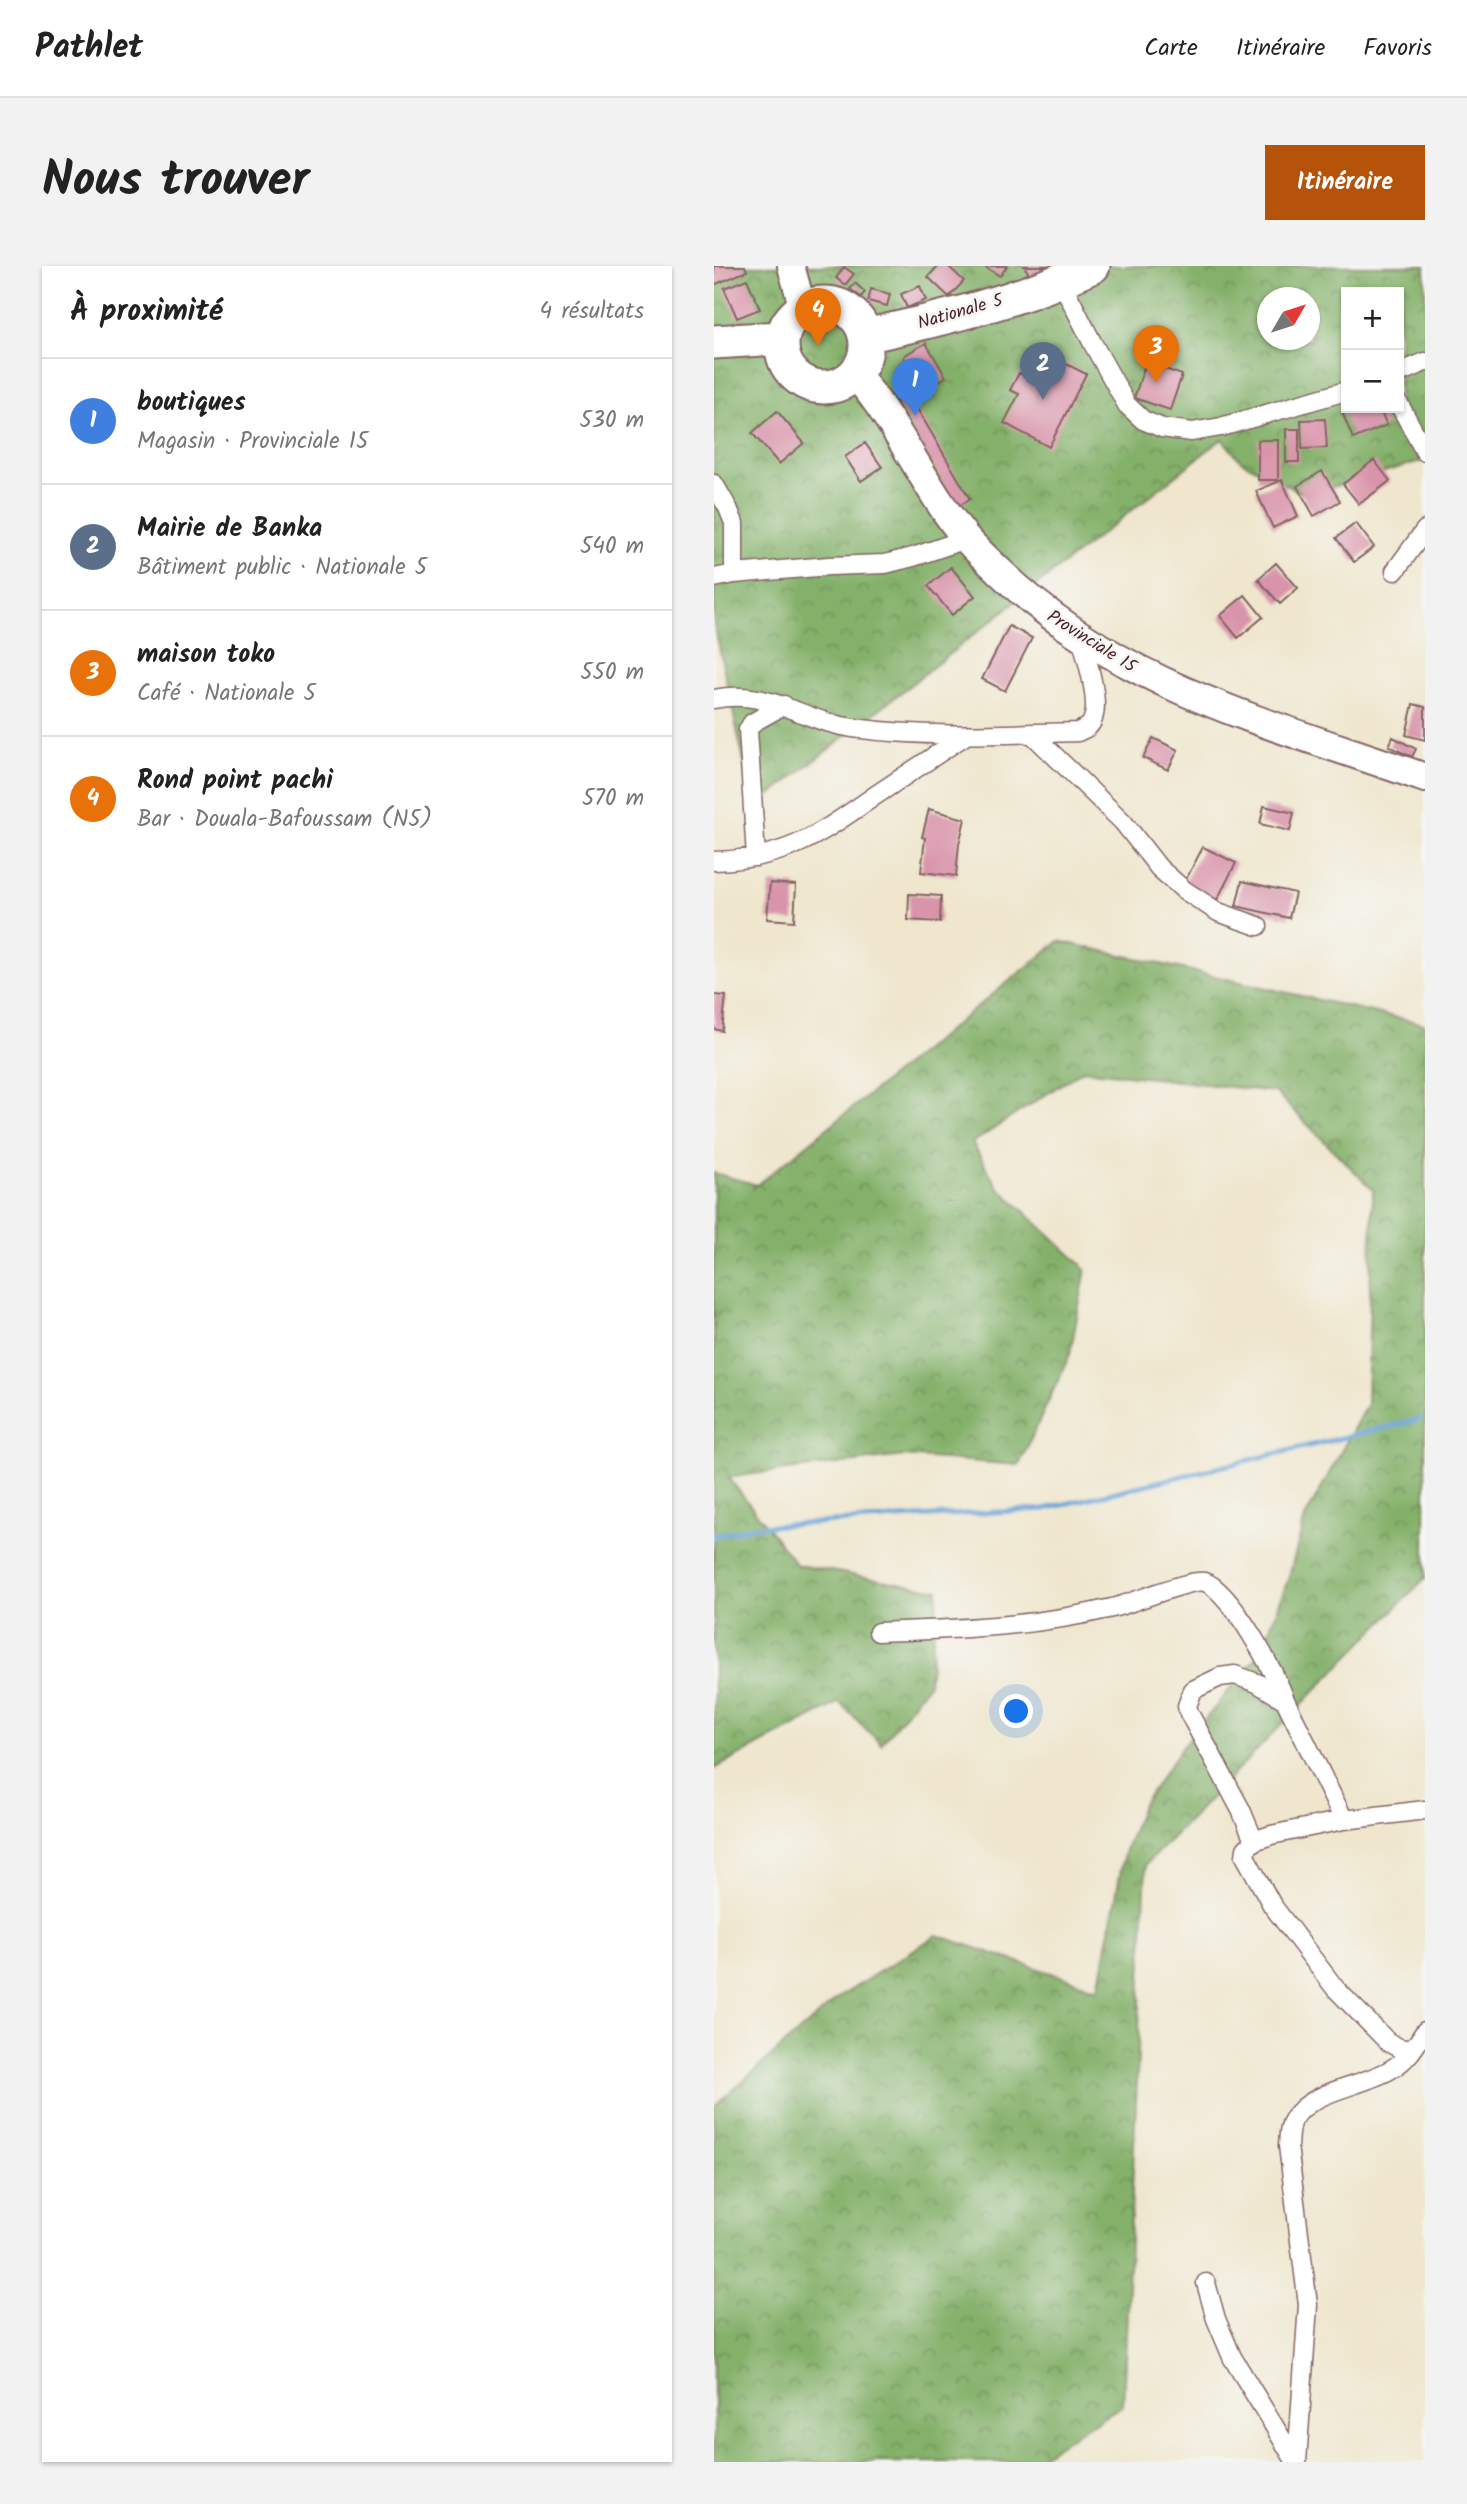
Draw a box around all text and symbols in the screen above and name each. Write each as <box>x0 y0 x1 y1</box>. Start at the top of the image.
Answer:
text: Pathlet <box>35 22 143 75</box>
text: Carte <box>1144 29 1198 68</box>
text: Itinéraire <box>1236 29 1325 68</box>
text: Favoris <box>1363 29 1432 68</box>
text: Nous trouver <box>42 143 309 221</box>
button: Itinéraire <box>1265 145 1425 220</box>
street label: Nationale 5 <box>914 286 1008 338</box>
north arrow <box>1257 287 1320 350</box>
map controls <box>1341 287 1404 413</box>
button: + <box>1341 287 1404 350</box>
text: À proximité <box>70 288 223 336</box>
pin: 4 <box>795 288 841 346</box>
text: 4 résultats <box>540 294 644 330</box>
pin: 3 <box>1133 325 1179 383</box>
pin: 2 <box>1020 342 1066 400</box>
button: − <box>1341 350 1404 413</box>
pin: 1 <box>892 358 938 416</box>
text: boutiques <box>137 382 246 424</box>
text: 1 <box>90 403 96 439</box>
text: 530 m <box>579 403 644 439</box>
text: Magasin · Provinciale 15 <box>137 424 368 460</box>
text: Mairie de Banka <box>137 508 322 550</box>
text: 2 <box>86 529 100 565</box>
text: 540 m <box>580 529 644 565</box>
text: Bâtiment public · Nationale 5 <box>137 550 427 586</box>
street label: Provinciale 15 <box>1041 603 1143 682</box>
text: maison toko <box>137 634 275 676</box>
text: 3 <box>87 655 99 691</box>
text: 550 m <box>580 655 644 691</box>
text: Café · Nationale 5 <box>137 676 316 712</box>
text: Rond point pachi <box>137 760 333 802</box>
text: 4 <box>87 781 99 817</box>
text: 570 m <box>582 781 644 817</box>
text: Bar · Douala-Bafoussam (N5) <box>137 802 432 838</box>
your location <box>999 1694 1033 1728</box>

